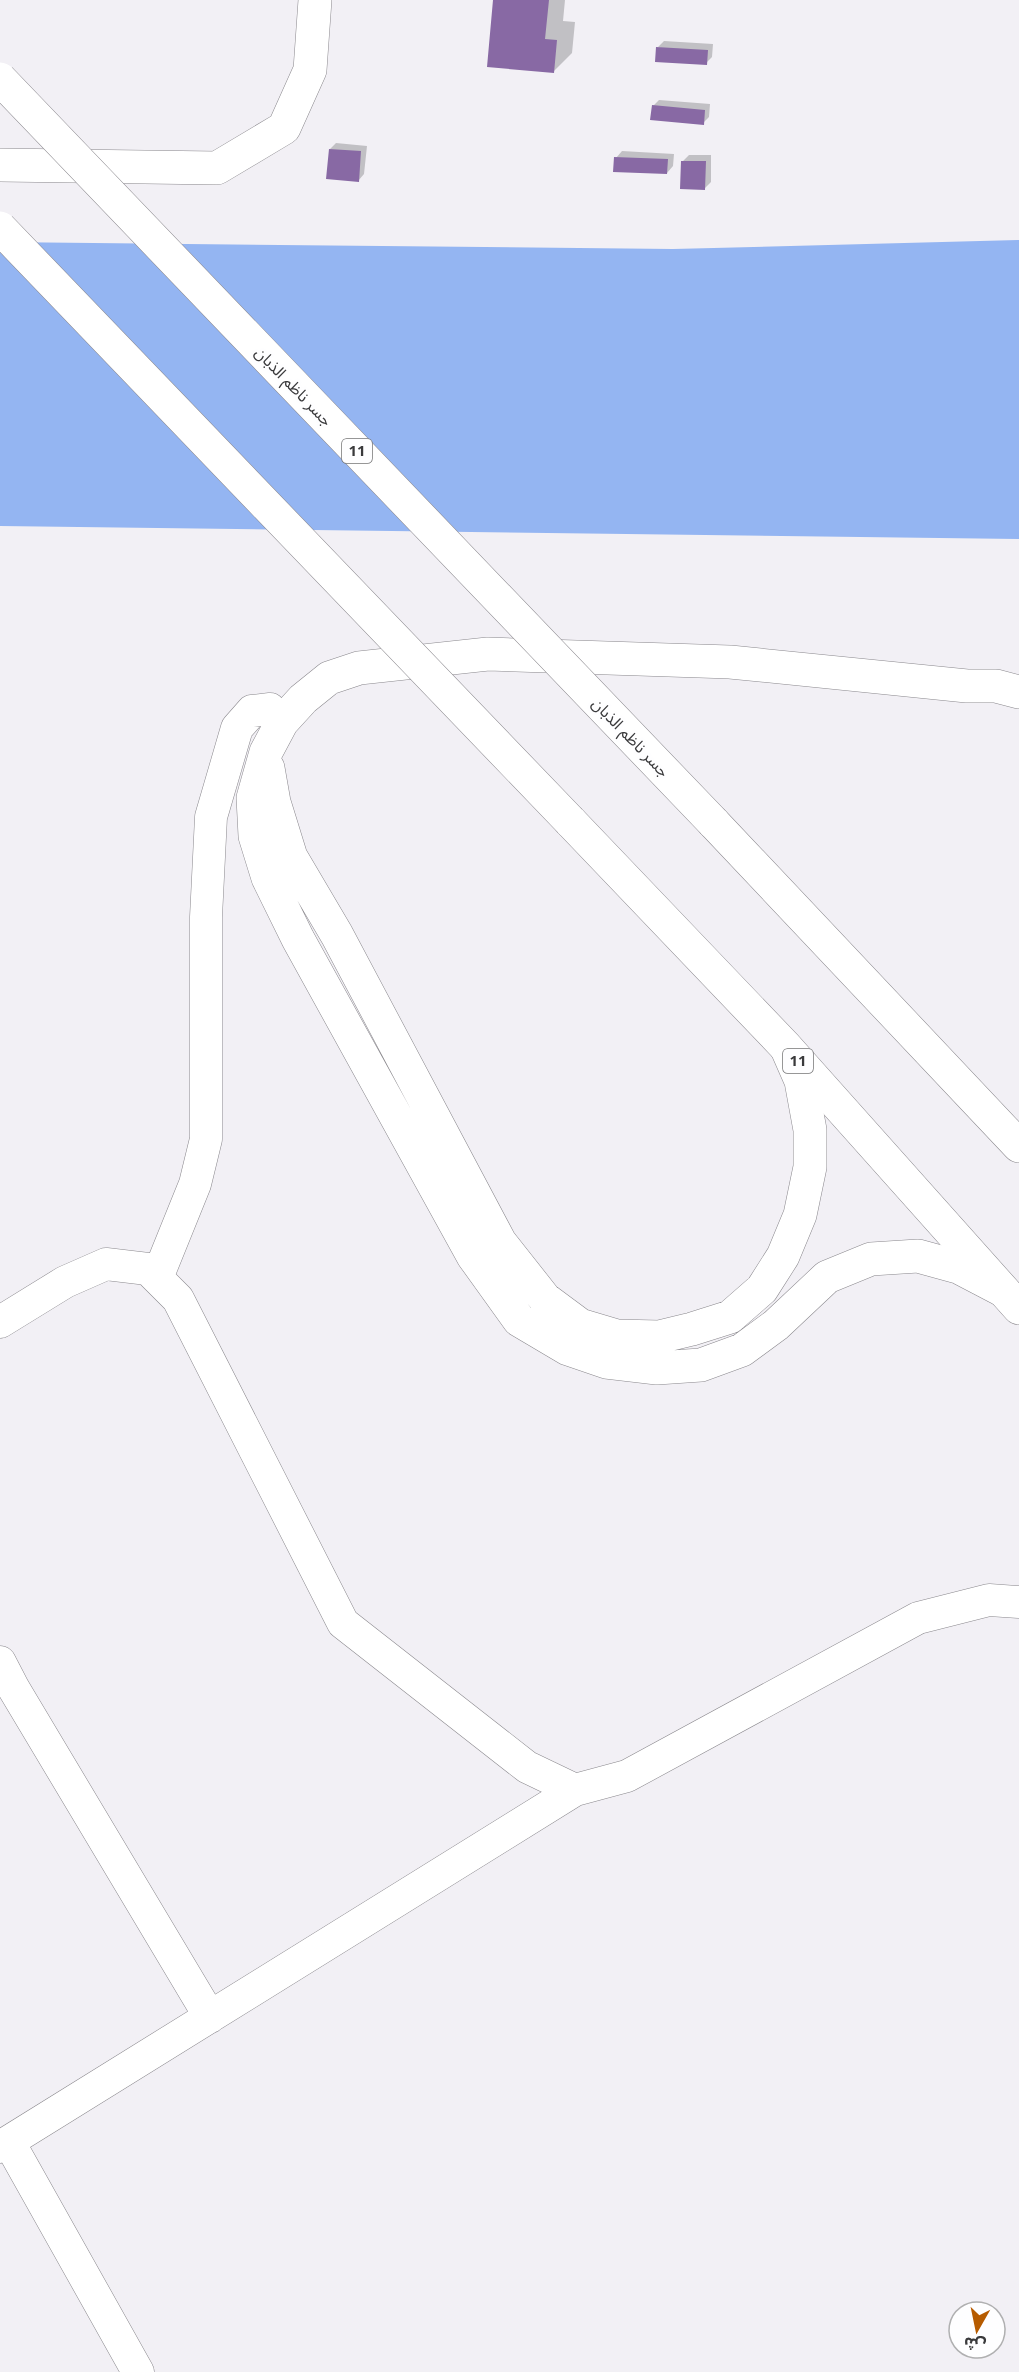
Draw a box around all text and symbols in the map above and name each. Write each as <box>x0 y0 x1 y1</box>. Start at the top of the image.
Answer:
street label: جسر ناظم الذبان <box>249 341 338 432</box>
road number: 11 <box>342 439 372 463</box>
street label: جسر ناظم الذبان <box>586 692 675 783</box>
road number: 11 <box>783 1049 813 1073</box>
north arrow <box>947 2300 1007 2360</box>
text: ش <box>962 2332 987 2357</box>

